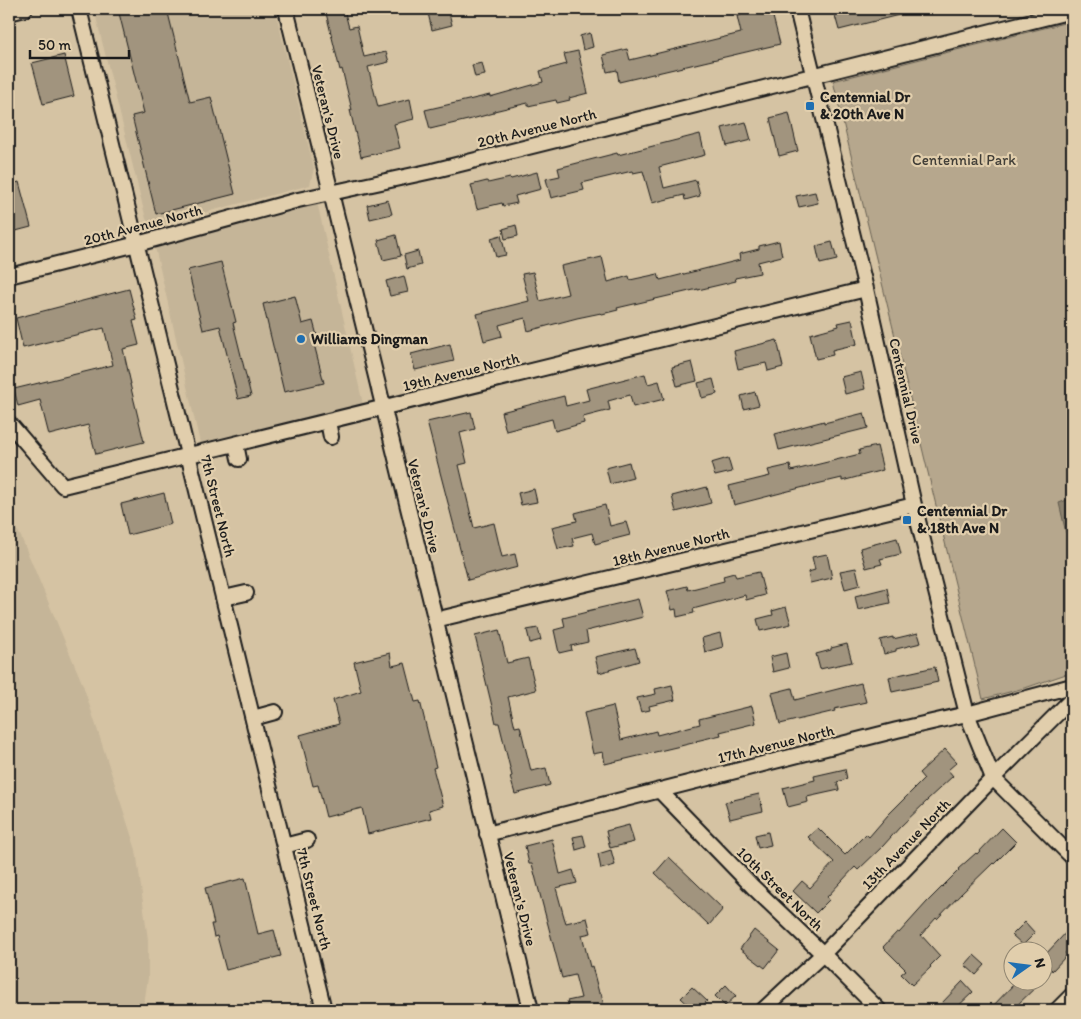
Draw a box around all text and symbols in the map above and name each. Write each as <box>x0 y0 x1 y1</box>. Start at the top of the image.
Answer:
scale bar <box>30 28 129 60</box>
text: 50 m <box>38 36 71 54</box>
street label: Veteran's Drive <box>308 63 348 161</box>
place label: Centennial Dr & 20th Ave N <box>820 88 911 123</box>
marker: Centennial Dr & 20th Ave N <box>804 100 816 112</box>
street label: 20th Avenue North <box>476 105 598 151</box>
park label: Centennial Park <box>912 151 1016 169</box>
street label: 20th Avenue North <box>82 201 204 249</box>
place label: Williams Dingman <box>311 330 429 349</box>
marker: Williams Dingman <box>295 333 307 345</box>
street label: Centennial Drive <box>885 336 927 446</box>
street label: 19th Avenue North <box>401 349 521 395</box>
street label: 7th Street North <box>197 453 239 559</box>
street label: Veteran's Drive <box>404 457 444 555</box>
place label: Centennial Dr & 18th Ave N <box>917 502 1008 537</box>
marker: Centennial Dr & 18th Ave N <box>901 514 913 526</box>
street label: 18th Avenue North <box>611 524 731 570</box>
street label: 17th Avenue North <box>716 721 836 767</box>
street label: 13th Avenue North <box>858 795 954 893</box>
street label: 10th Street North <box>733 843 827 935</box>
street label: 7th Street North <box>293 846 335 952</box>
street label: Veteran's Drive <box>500 850 540 948</box>
north arrow <box>1004 942 1054 992</box>
text: N <box>1031 956 1050 970</box>

